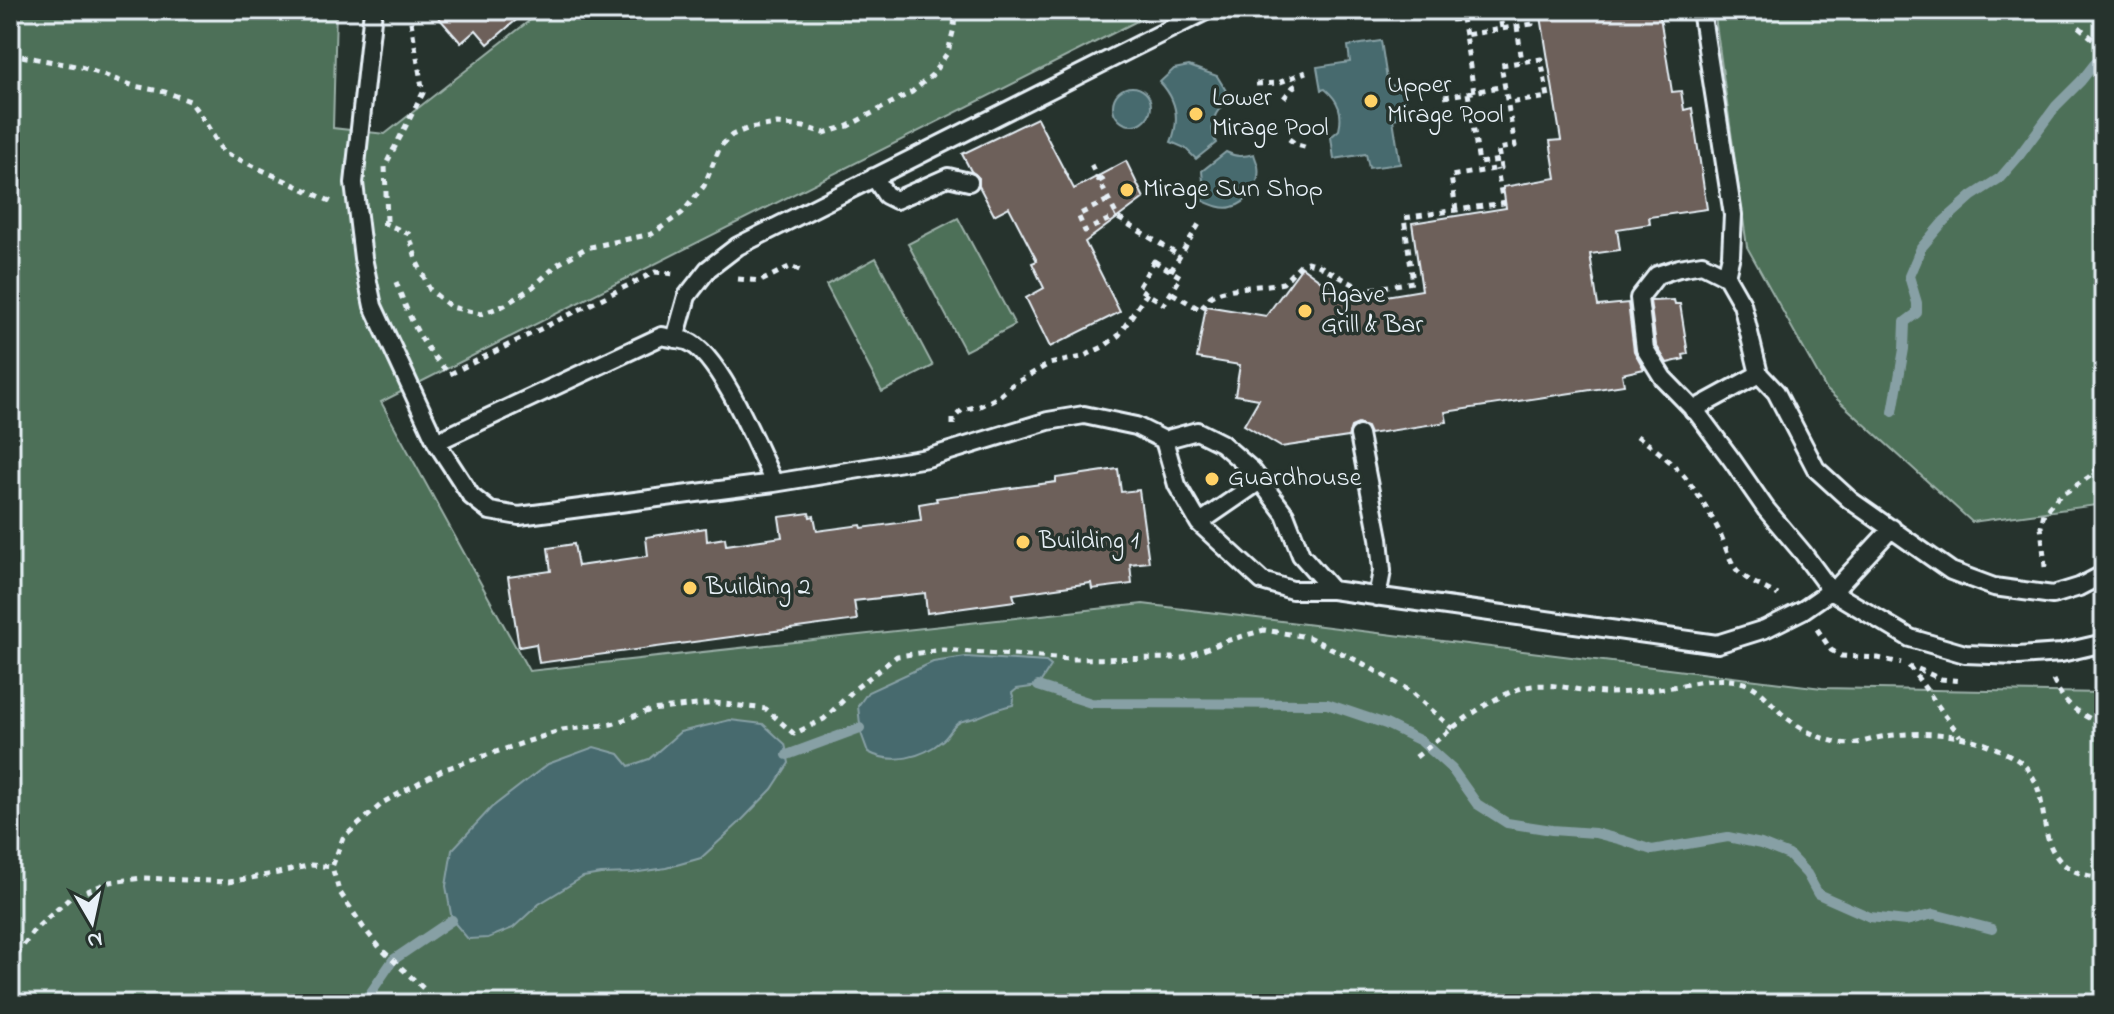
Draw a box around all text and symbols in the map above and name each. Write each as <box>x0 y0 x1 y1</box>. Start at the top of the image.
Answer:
place label: Upper Mirage Pool <box>1387 67 1504 135</box>
place label: Lower Mirage Pool <box>1212 80 1329 148</box>
marker: Upper Mirage Pool <box>1362 92 1380 110</box>
marker: Lower Mirage Pool <box>1187 105 1205 123</box>
place label: Mirage Sun Shop <box>1143 171 1323 209</box>
marker: Mirage Sun Shop <box>1118 181 1136 199</box>
place label: Agave Grill & Bar <box>1321 277 1424 345</box>
marker: Agave Grill & Bar <box>1296 302 1314 320</box>
place label: Guardhouse <box>1228 460 1362 498</box>
marker: Guardhouse <box>1203 470 1221 488</box>
place label: Building 1 <box>1038 523 1139 561</box>
marker: Building 1 <box>1014 533 1032 551</box>
place label: Building 2 <box>705 569 811 607</box>
marker: Building 2 <box>681 579 699 597</box>
north arrow <box>52 882 132 962</box>
text: N <box>85 922 105 956</box>

